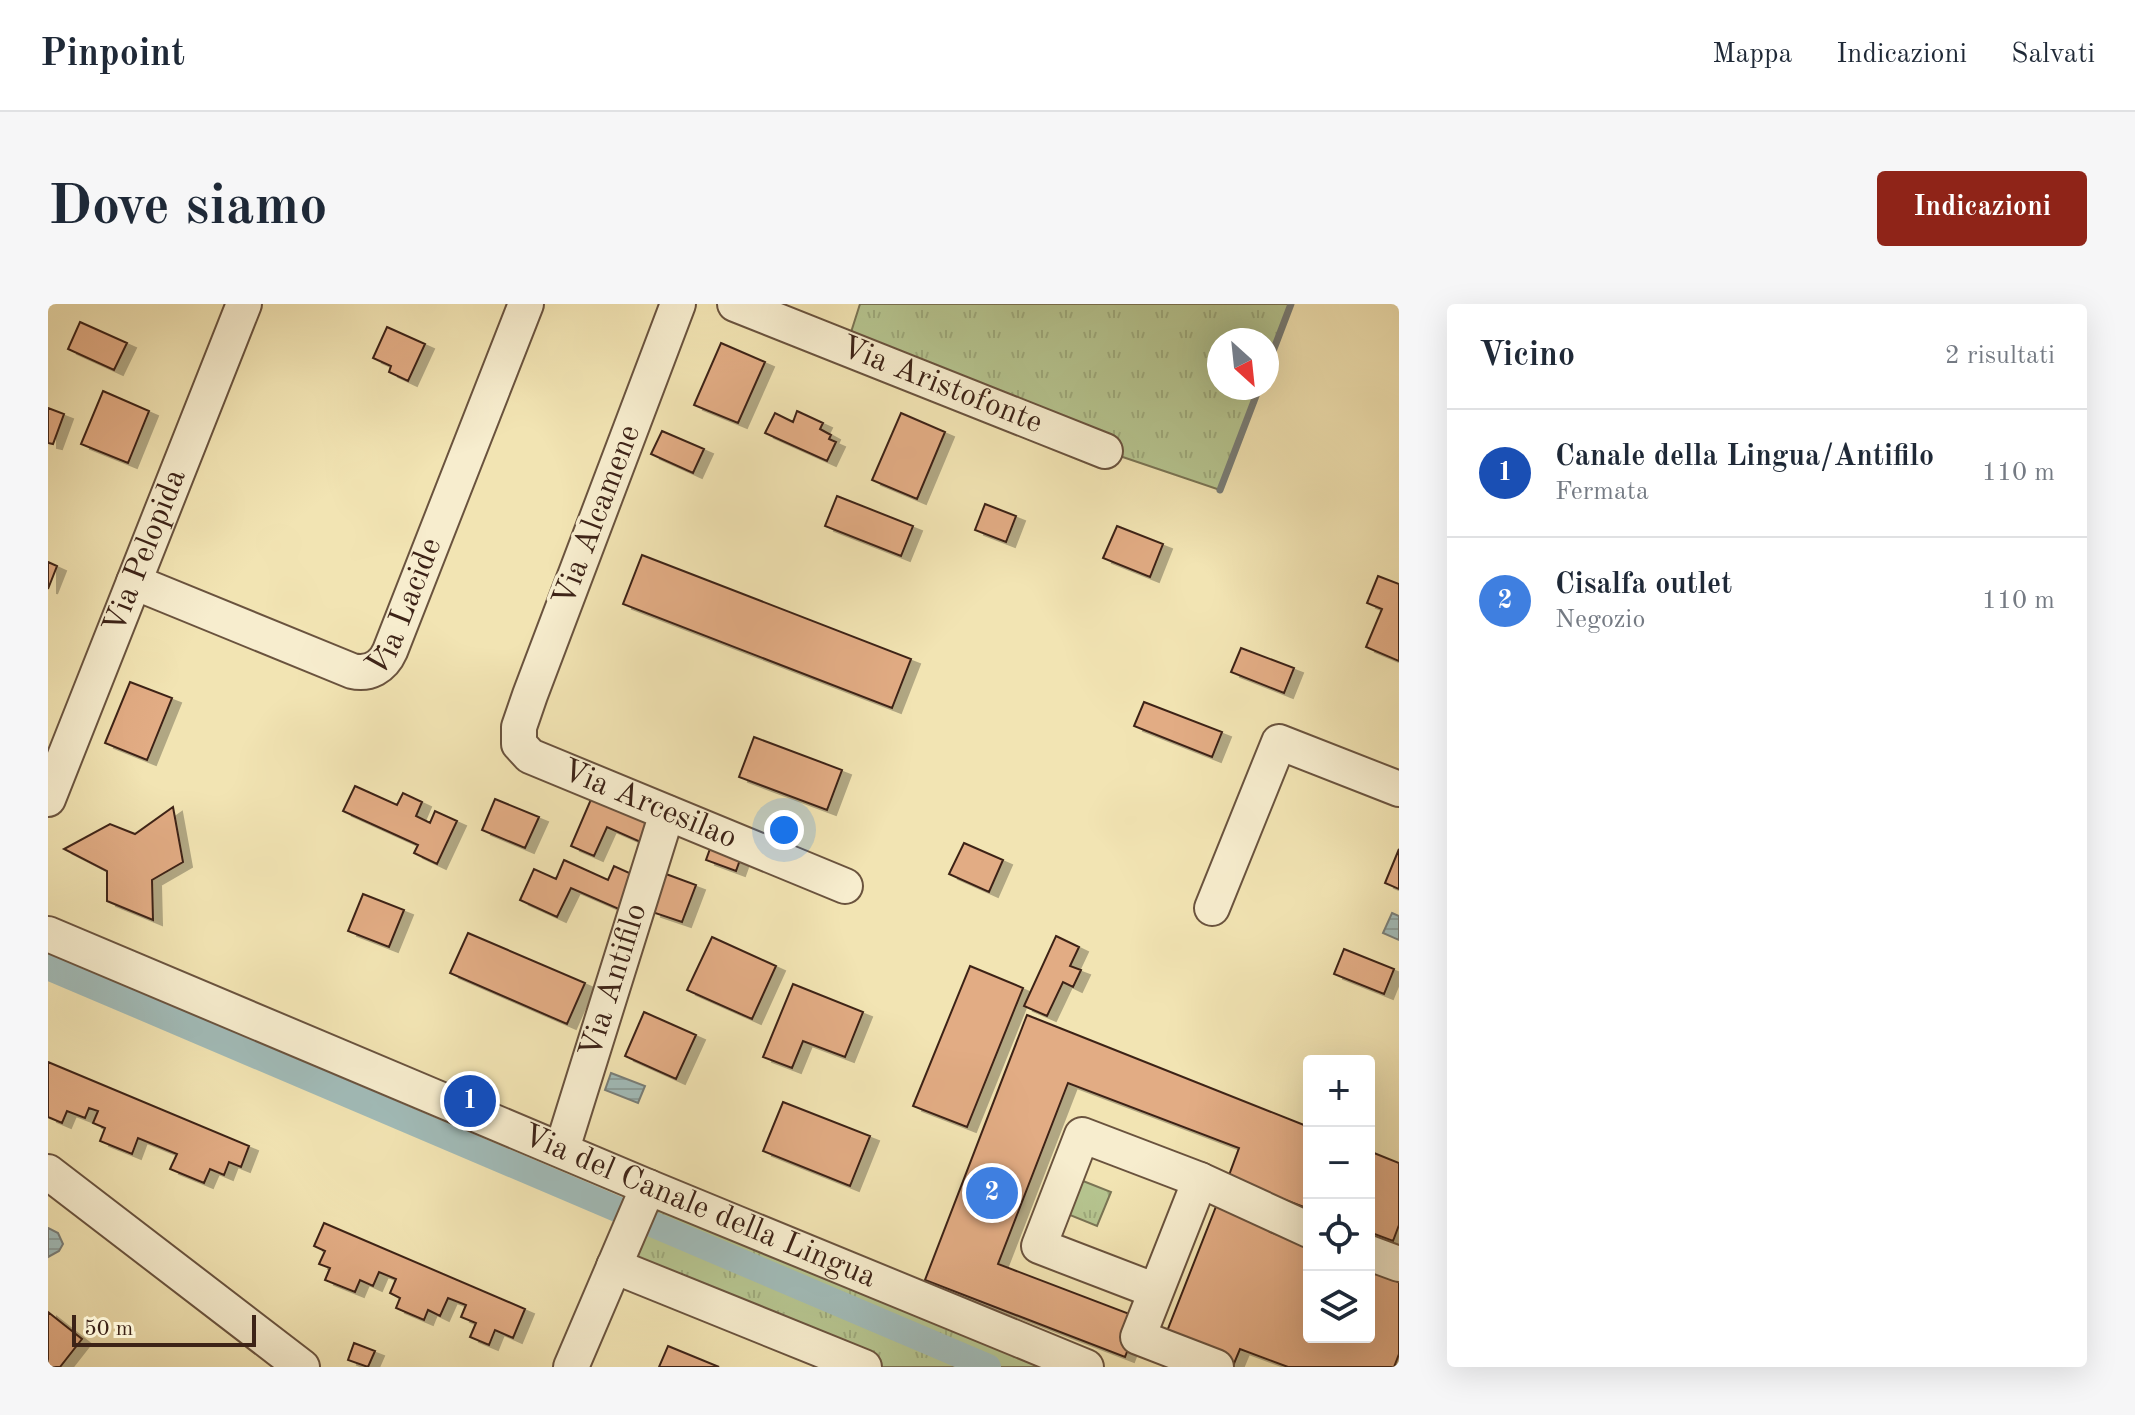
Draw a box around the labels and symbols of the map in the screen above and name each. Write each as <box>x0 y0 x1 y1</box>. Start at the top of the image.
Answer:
north arrow <box>1207 328 1279 400</box>
street label: Via Aristofonte <box>836 332 1046 440</box>
street label: Via Alcamene <box>549 421 647 611</box>
street label: Via Pelopida <box>99 465 193 638</box>
street label: Via Lacide <box>361 534 449 684</box>
street label: Via Arcesilao <box>557 755 741 855</box>
your location <box>764 810 804 850</box>
street label: Via Antifilo <box>575 900 654 1062</box>
pin: 1 <box>444 1071 496 1131</box>
street label: Via del Canale della Lingua <box>517 1120 881 1295</box>
pin: 2 <box>966 1163 1018 1223</box>
scale bar <box>72 1311 256 1347</box>

